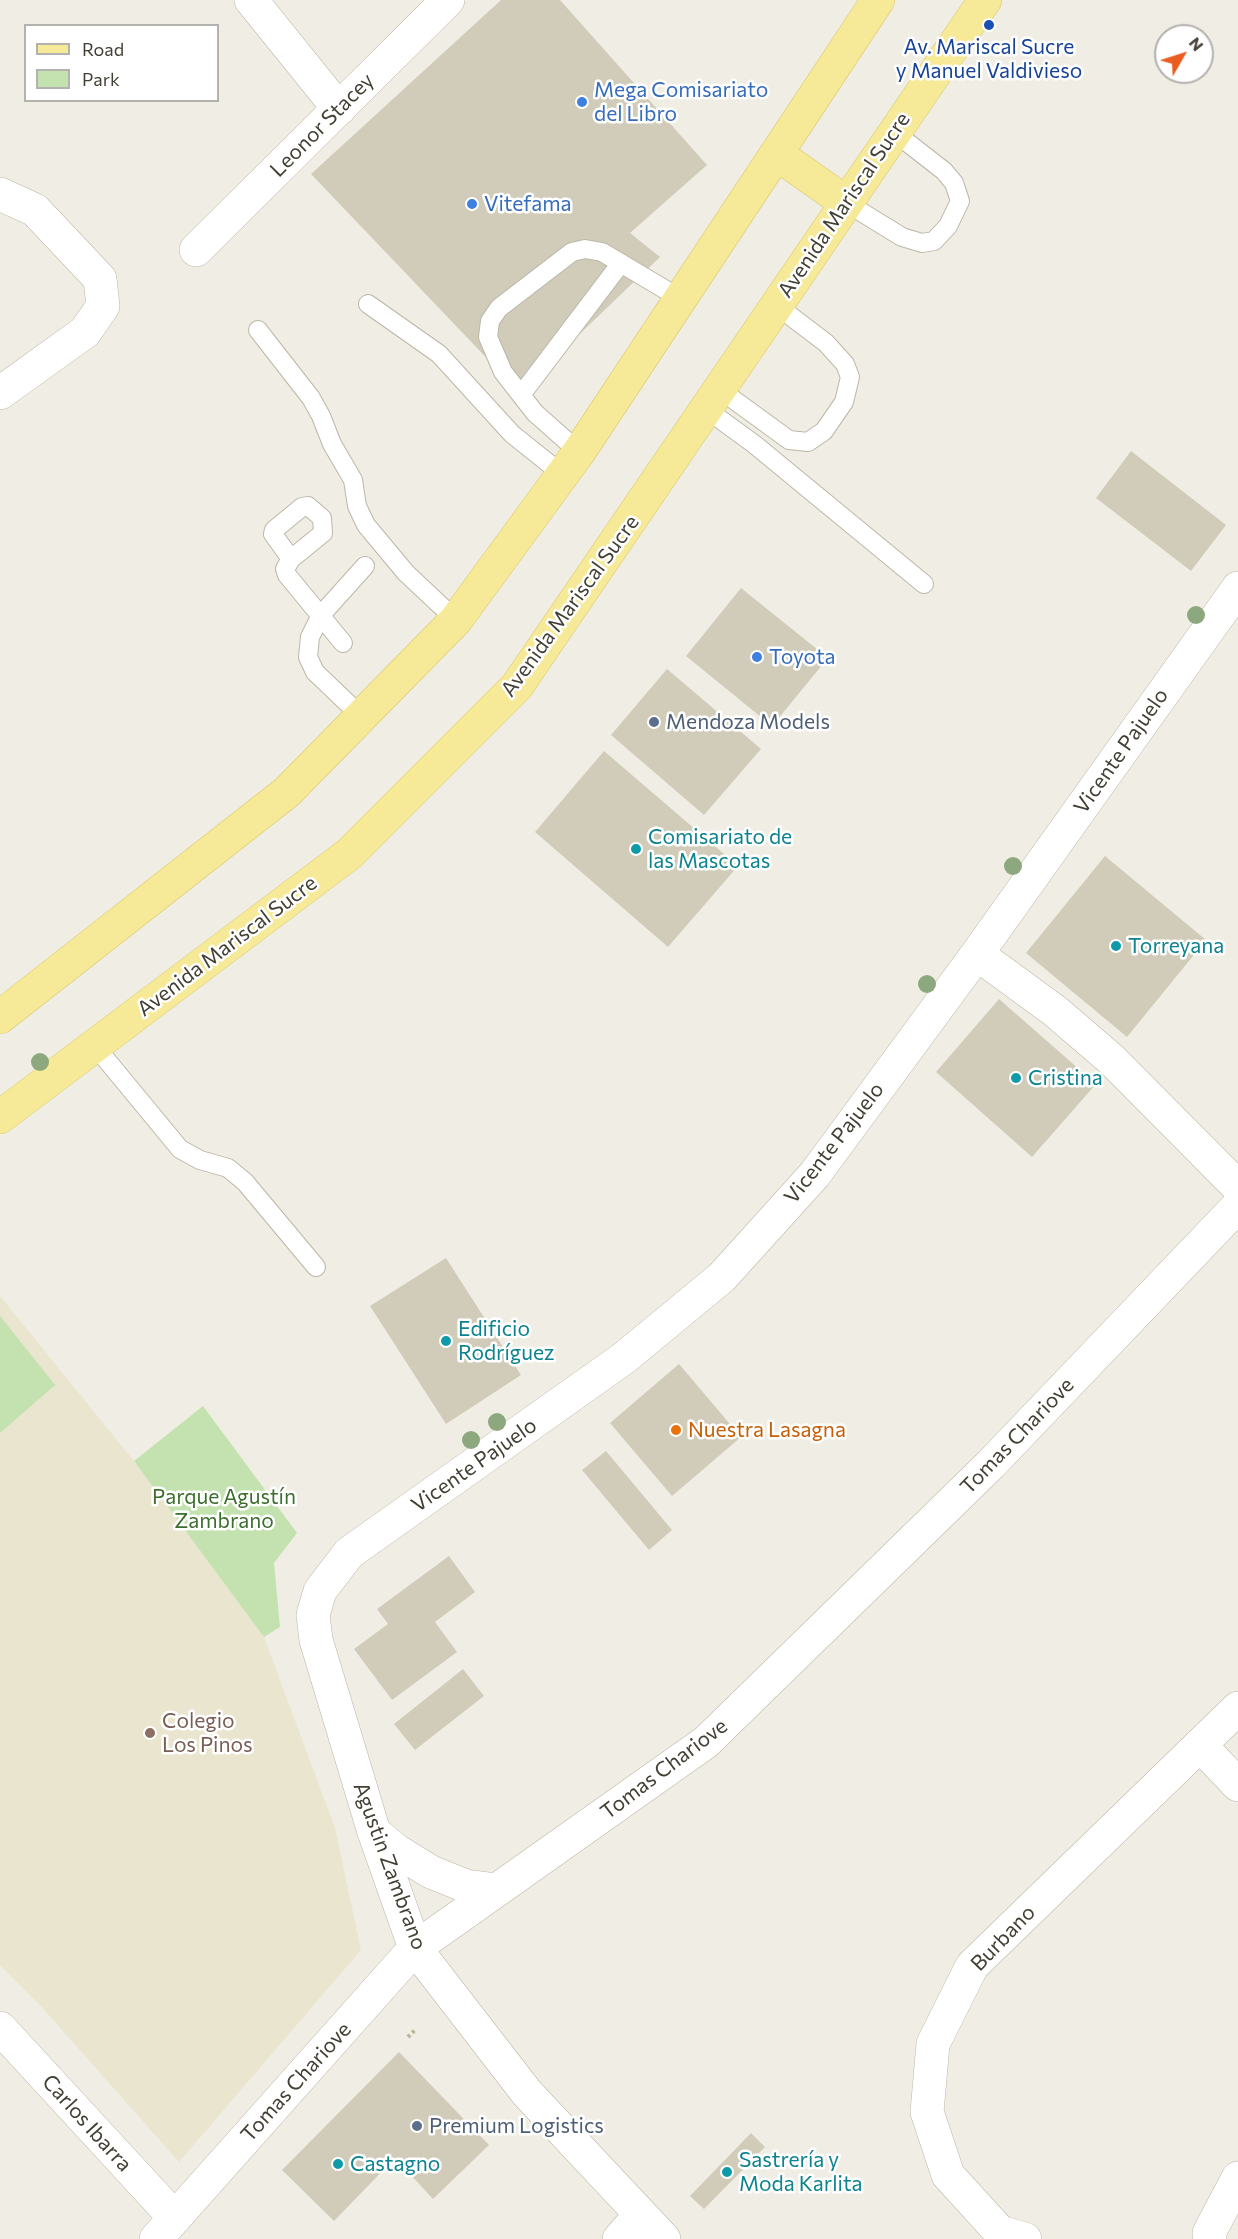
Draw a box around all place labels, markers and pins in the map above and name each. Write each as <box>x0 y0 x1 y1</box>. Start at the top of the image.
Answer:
marker: Av. Mariscal Sucre y Manuel Valdivieso <box>982 18 996 32</box>
place label: Av. Mariscal Sucre y Manuel Valdivieso <box>896 34 1082 84</box>
place label: Mega Comisariato del Libro <box>594 77 768 127</box>
marker: Mega Comisariato del Libro <box>575 95 589 109</box>
place label: Vitefama <box>484 191 572 217</box>
marker: Vitefama <box>465 197 479 211</box>
place label: Toyota <box>769 644 835 670</box>
marker: Toyota <box>750 650 764 664</box>
place label: Mendoza Models <box>666 709 830 735</box>
marker: Mendoza Models <box>647 715 661 729</box>
place label: Comisariato de las Mascotas <box>648 824 792 874</box>
marker: Comisariato de las Mascotas <box>629 842 643 856</box>
place label: Torreyana <box>1128 933 1224 959</box>
marker: Torreyana <box>1109 939 1123 953</box>
place label: Cristina <box>1028 1065 1103 1091</box>
marker: Cristina <box>1009 1071 1023 1085</box>
place label: Edificio Rodríguez <box>458 1316 554 1366</box>
marker: Edificio Rodríguez <box>439 1334 453 1348</box>
place label: Nuestra Lasagna <box>688 1417 846 1443</box>
marker: Nuestra Lasagna <box>669 1423 683 1437</box>
place label: Colegio Los Pinos <box>162 1708 252 1758</box>
marker: Colegio Los Pinos <box>143 1726 157 1740</box>
place label: Premium Logistics <box>429 2113 604 2139</box>
marker: Premium Logistics <box>410 2119 424 2133</box>
place label: Sastrería y Moda Karlita <box>739 2147 863 2197</box>
place label: Castagno <box>350 2151 440 2177</box>
marker: Castagno <box>331 2157 345 2171</box>
marker: Sastrería y Moda Karlita <box>720 2165 734 2179</box>

